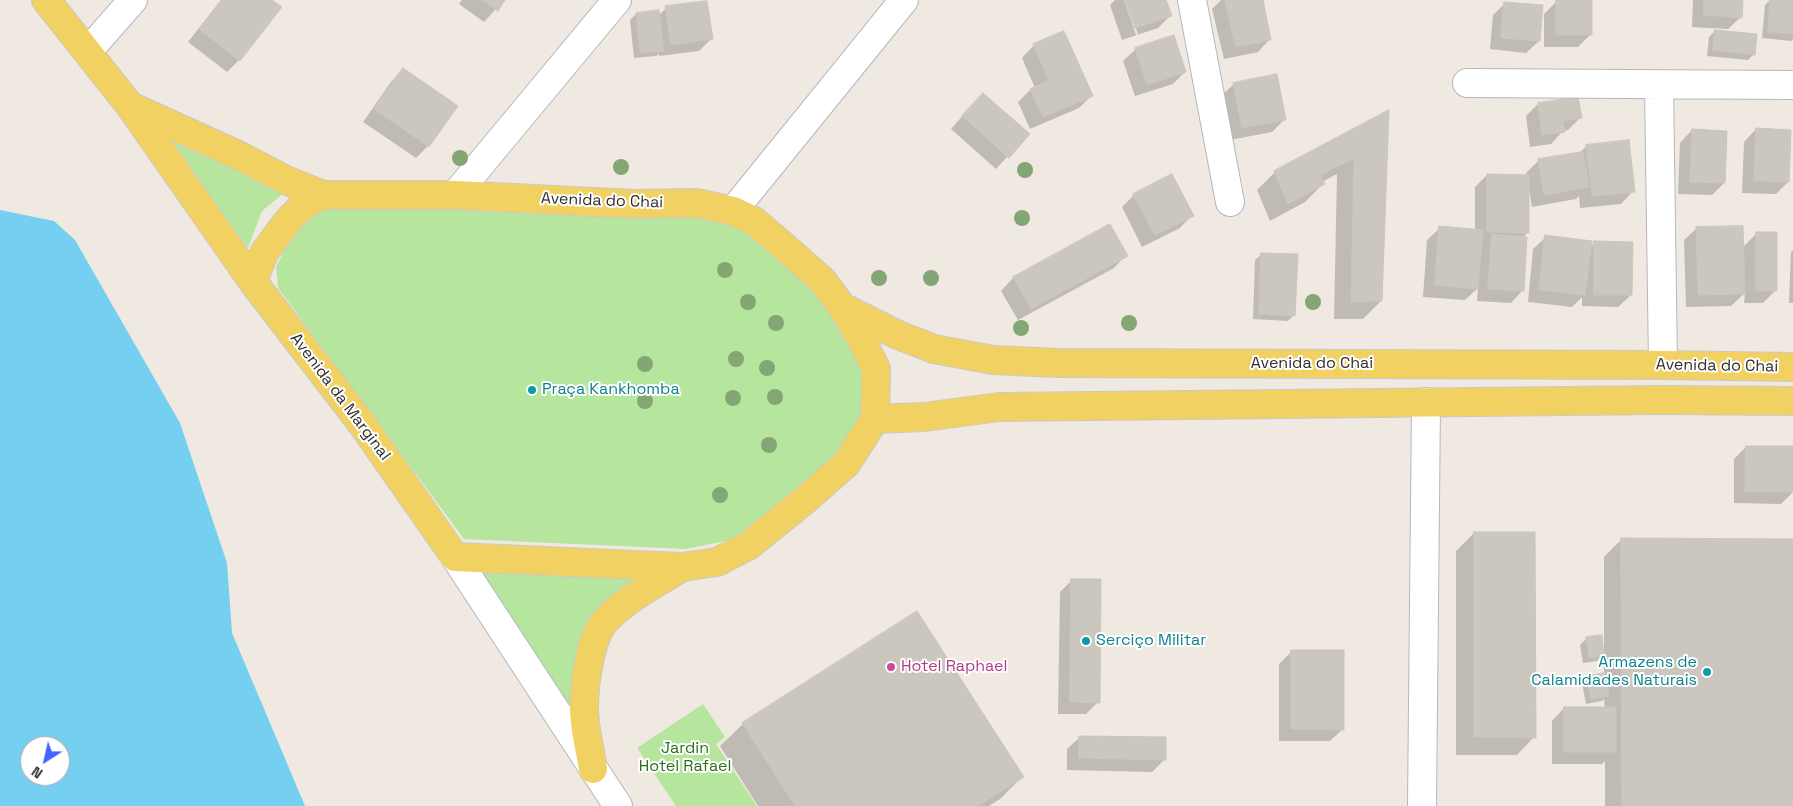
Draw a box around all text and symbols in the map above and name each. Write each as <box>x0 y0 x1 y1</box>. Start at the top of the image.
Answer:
street label: Avenida do Chai <box>540 189 664 213</box>
street label: Avenida da Marginal <box>286 330 394 464</box>
street label: Avenida do Chai <box>1251 354 1373 374</box>
street label: Avenida do Chai <box>1656 355 1778 377</box>
place label: Praça Kankhomba <box>542 380 680 400</box>
marker: Praça Kankhomba <box>526 384 538 396</box>
place label: Serciço Militar <box>1096 631 1206 651</box>
marker: Serciço Militar <box>1080 635 1092 647</box>
place label: Armazens de Calamidades Naturais <box>1531 653 1697 691</box>
place label: Hotel Raphael <box>901 657 1007 677</box>
marker: Hotel Raphael <box>885 661 897 673</box>
marker: Armazens de Calamidades Naturais <box>1701 666 1713 678</box>
north arrow <box>20 736 70 786</box>
park label: Jardin Hotel Rafael <box>639 739 731 777</box>
text: N <box>28 762 46 783</box>

